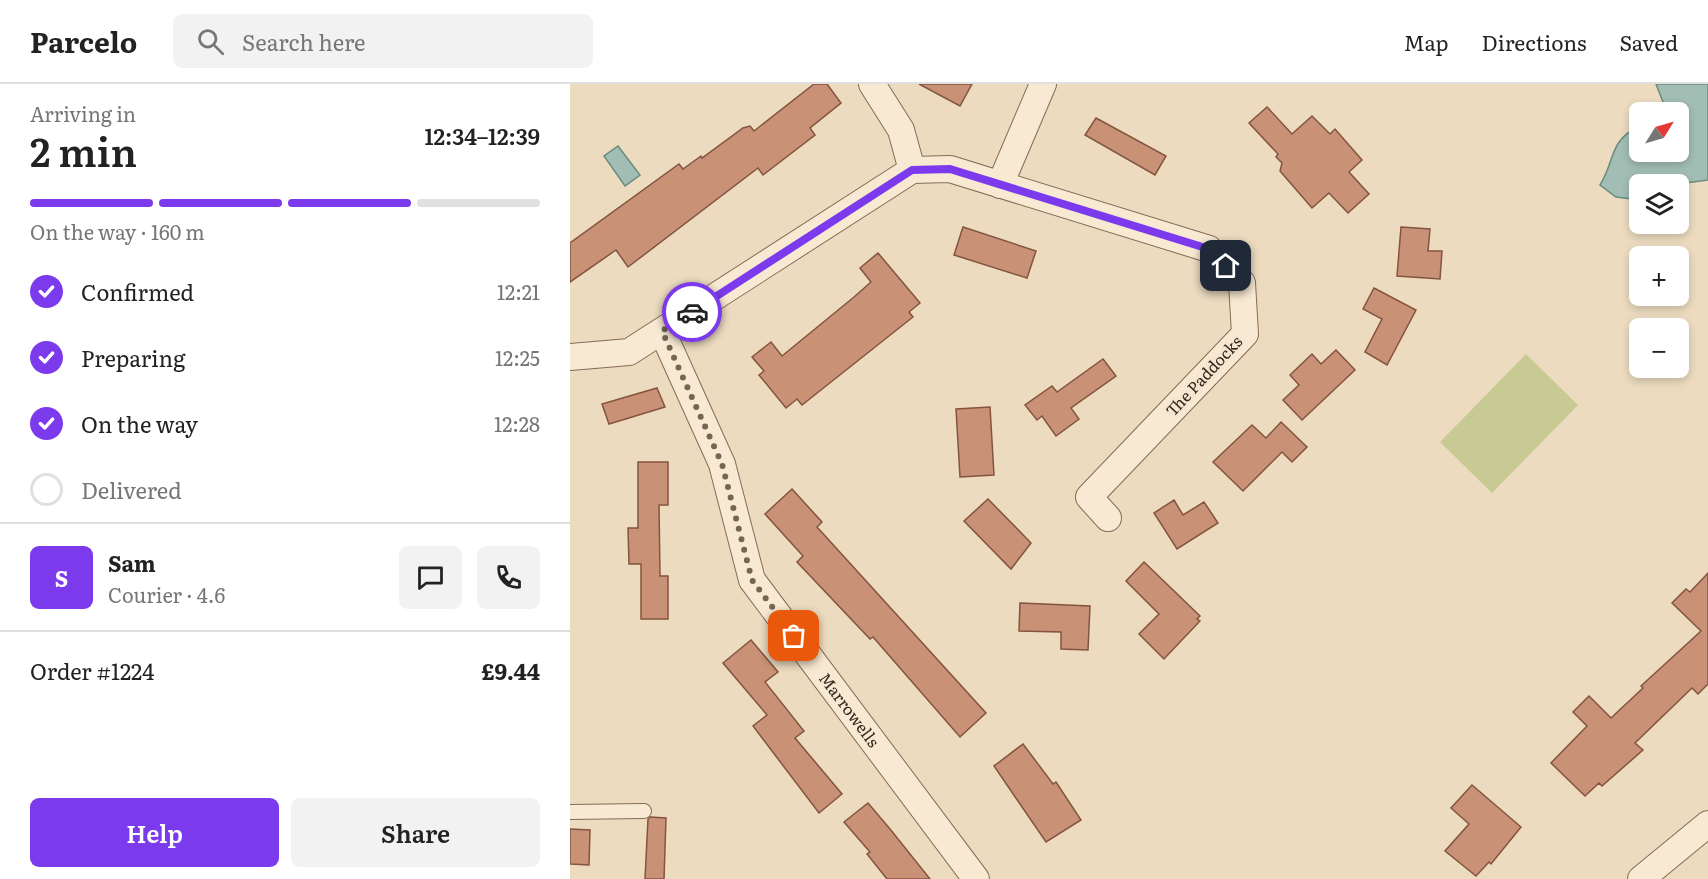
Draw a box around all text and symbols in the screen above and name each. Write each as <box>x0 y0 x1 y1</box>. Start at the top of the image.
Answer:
search box <box>173 14 593 68</box>
text: Parcelo <box>30 20 137 62</box>
icon: search <box>194 25 227 58</box>
text: Search here <box>242 25 366 58</box>
text: Map <box>1404 26 1449 57</box>
text: Directions <box>1482 26 1587 57</box>
text: Saved <box>1620 26 1678 57</box>
text: Arriving in <box>30 98 136 128</box>
north arrow <box>1629 102 1689 162</box>
map controls <box>1629 102 1689 378</box>
text: 12:34–12:39 <box>424 119 540 152</box>
text: 2 min <box>30 121 137 179</box>
button: layers <box>1629 174 1689 234</box>
text: On the way · 160 m <box>30 216 205 246</box>
pin <box>1200 240 1251 291</box>
button: + <box>1629 246 1689 306</box>
icon: home <box>1209 249 1242 282</box>
icon: check <box>30 275 63 308</box>
text: Confirmed <box>81 275 194 308</box>
text: 12:21 <box>497 276 540 306</box>
courier <box>662 282 722 342</box>
icon: car <box>676 296 709 329</box>
button: − <box>1629 318 1689 378</box>
street label: The Paddocks <box>1159 330 1247 421</box>
icon: check <box>30 341 63 374</box>
text: Preparing <box>81 341 185 374</box>
text: 12:25 <box>495 342 540 372</box>
icon: check <box>30 407 63 440</box>
text: On the way <box>81 407 198 440</box>
text: 12:28 <box>494 408 540 438</box>
text: Delivered <box>81 473 182 506</box>
text: Sam <box>108 546 156 579</box>
button: chat <box>399 546 462 609</box>
button: phone <box>477 546 540 609</box>
text: S <box>55 561 68 594</box>
text: Courier · 4.6 <box>108 579 225 609</box>
pin <box>768 610 819 661</box>
icon: bag <box>777 619 810 652</box>
text: Order #1224 <box>30 654 154 687</box>
text: £9.44 <box>481 654 540 687</box>
street label: Marrowells <box>814 667 886 752</box>
button: Help <box>30 798 279 867</box>
button: Share <box>291 798 540 867</box>

